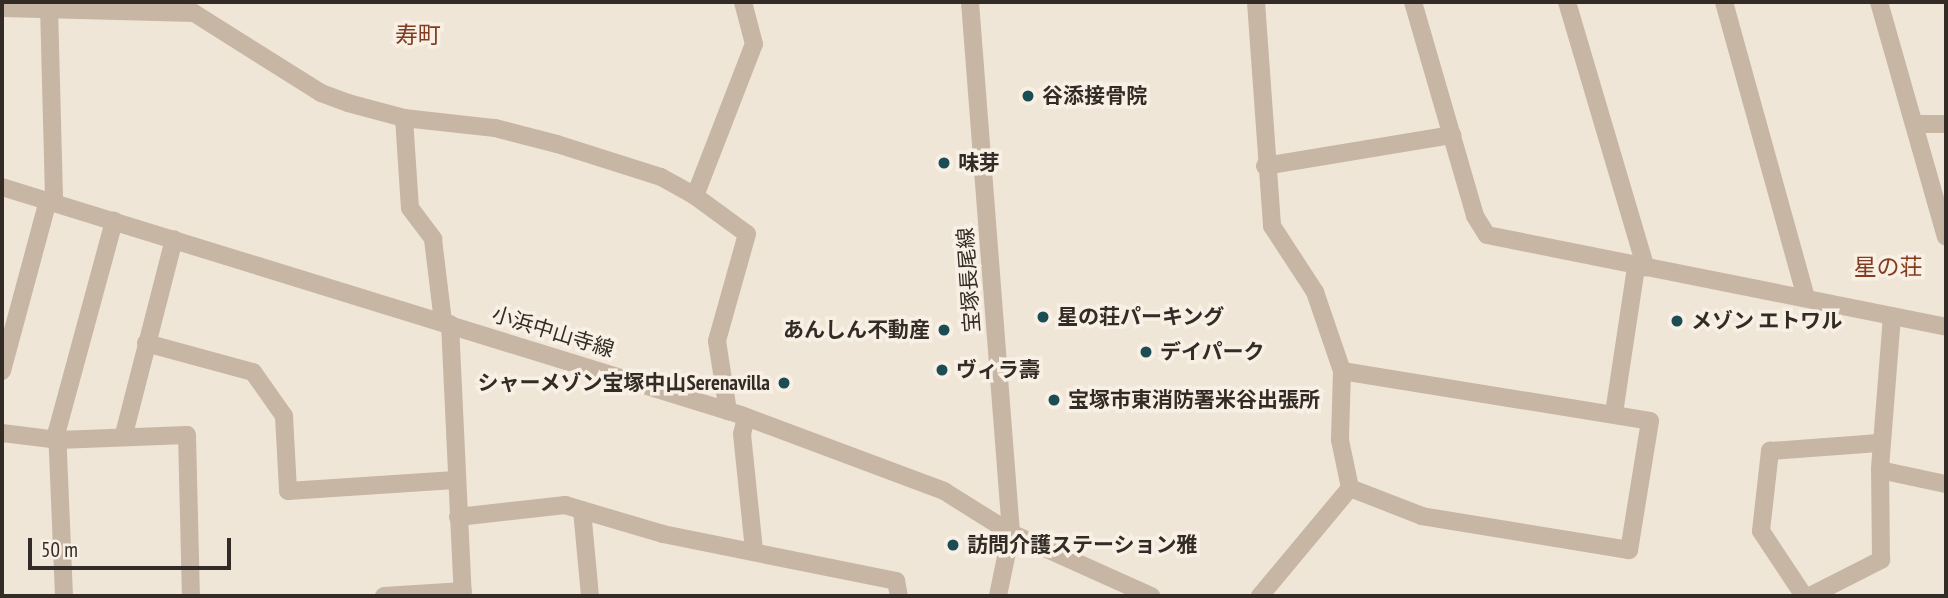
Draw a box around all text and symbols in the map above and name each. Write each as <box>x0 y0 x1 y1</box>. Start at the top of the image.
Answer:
district label: 寿町 <box>395 21 441 49</box>
place label: 谷添接骨院 <box>1042 83 1147 109</box>
marker: 谷添接骨院 <box>1020 88 1036 104</box>
place label: 味芽 <box>958 150 1000 176</box>
marker: 味芽 <box>936 155 952 171</box>
street label: 宝塚長尾線 <box>953 227 985 333</box>
district label: 星の荘 <box>1854 253 1922 281</box>
street label: 小浜中山寺線 <box>489 302 617 362</box>
place label: 星の荘パーキング <box>1057 304 1225 330</box>
place label: メゾン エトワル <box>1691 308 1842 334</box>
marker: 星の荘パーキング <box>1035 309 1051 325</box>
marker: メゾン エトワル <box>1669 313 1685 329</box>
place label: あんしん不動産 <box>783 317 930 343</box>
marker: あんしん不動産 <box>936 322 952 338</box>
place label: デイパーク <box>1160 339 1265 365</box>
marker: デイパーク <box>1138 344 1154 360</box>
place label: ヴィラ壽 <box>956 357 1040 383</box>
marker: ヴィラ壽 <box>934 362 950 378</box>
place label: シャーメゾン宝塚中山Serenavilla <box>477 370 770 396</box>
marker: シャーメゾン宝塚中山Serenavilla <box>776 375 792 391</box>
place label: 宝塚市東消防署米谷出張所 <box>1068 387 1320 413</box>
marker: 宝塚市東消防署米谷出張所 <box>1046 392 1062 408</box>
scale bar <box>32 524 234 568</box>
place label: 訪問介護ステーション雅 <box>967 532 1198 558</box>
text: 50 m <box>41 536 78 563</box>
marker: 訪問介護ステーション雅 <box>945 537 961 553</box>

